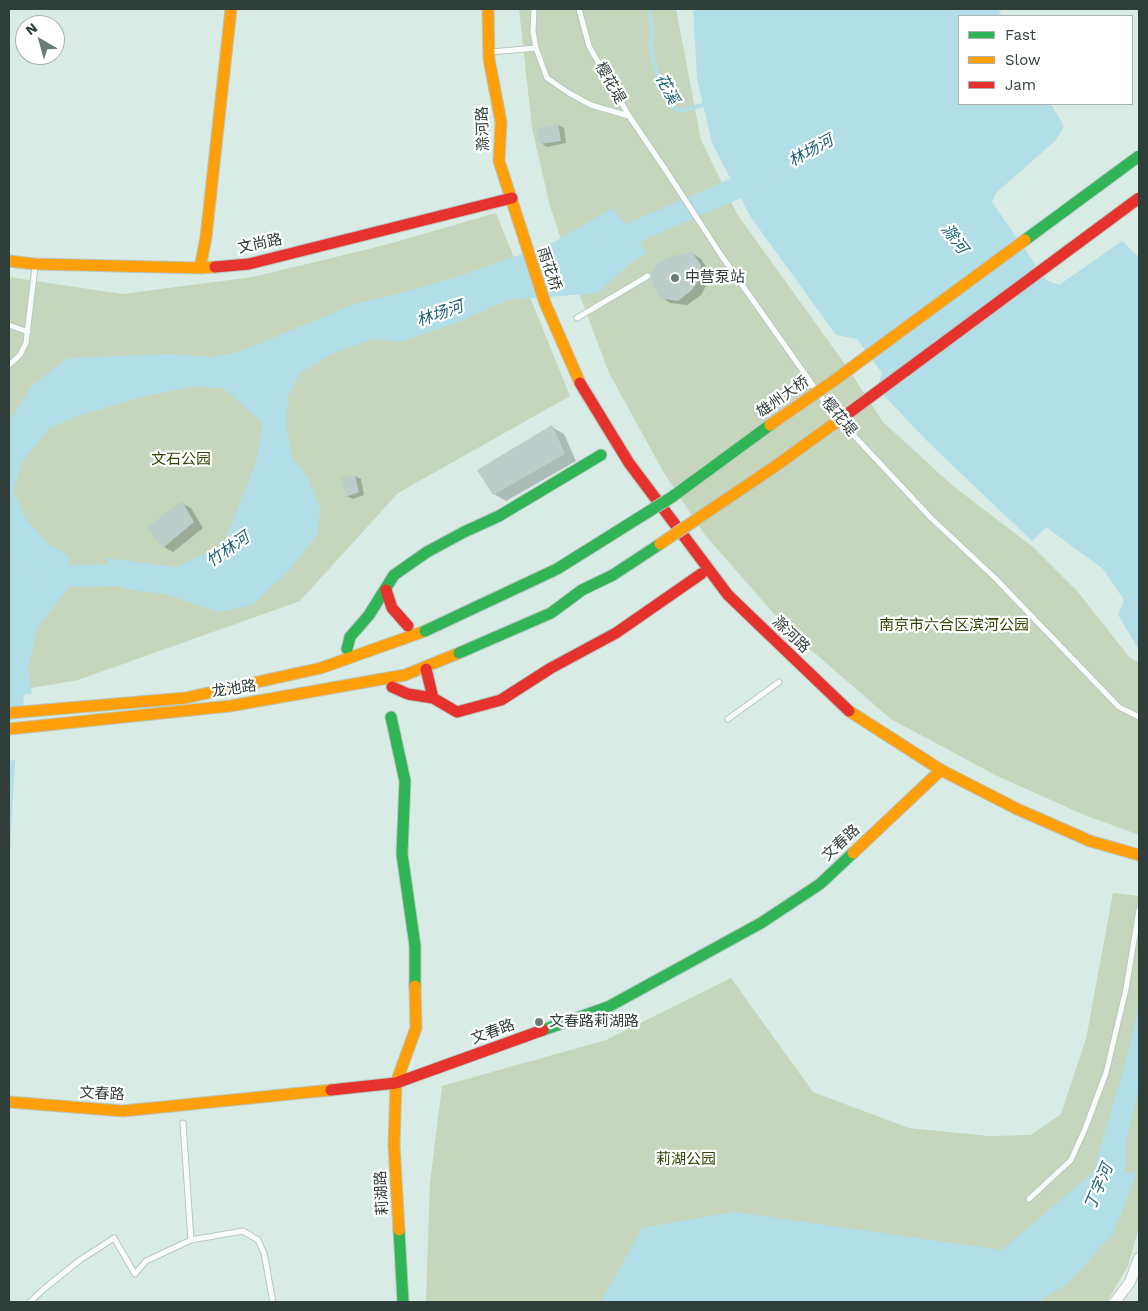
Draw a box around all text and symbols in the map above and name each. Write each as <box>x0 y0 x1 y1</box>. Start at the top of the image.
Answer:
north arrow <box>15 15 65 65</box>
legend <box>958 15 1133 105</box>
text: N <box>22 19 40 38</box>
text: Fast <box>1005 26 1036 44</box>
text: Slow <box>1005 51 1041 69</box>
street label: 樱花堤 <box>591 59 629 107</box>
water label: 花溪 <box>651 70 683 108</box>
text: Jam <box>1005 76 1036 94</box>
street label: 滁河路 <box>473 106 493 152</box>
water label: 林场河 <box>785 131 837 171</box>
water label: 滁河 <box>937 220 971 258</box>
street label: 文尚路 <box>236 231 284 257</box>
street label: 雨花桥 <box>533 245 565 293</box>
place label: 中营泵站 <box>685 269 745 287</box>
marker: 中营泵站 <box>669 272 681 284</box>
water label: 林场河 <box>414 297 466 331</box>
street label: 雄州大桥 <box>753 372 813 422</box>
street label: 樱花堤 <box>818 394 860 440</box>
park label: 文石公园 <box>151 451 211 469</box>
water label: 竹林河 <box>203 528 253 572</box>
street label: 滁河路 <box>769 613 813 657</box>
park label: 南京市六合区滨河公园 <box>879 617 1029 635</box>
street label: 龙池路 <box>210 677 258 701</box>
street label: 文春路 <box>818 821 864 865</box>
place label: 文春路莉湖路 <box>549 1013 639 1031</box>
street label: 文春路 <box>469 1016 517 1048</box>
marker: 文春路莉湖路 <box>533 1016 545 1028</box>
street label: 文春路 <box>79 1084 125 1104</box>
park label: 莉湖公园 <box>656 1151 716 1169</box>
water label: 丁字河 <box>1081 1161 1117 1213</box>
street label: 莉湖路 <box>372 1170 392 1216</box>

